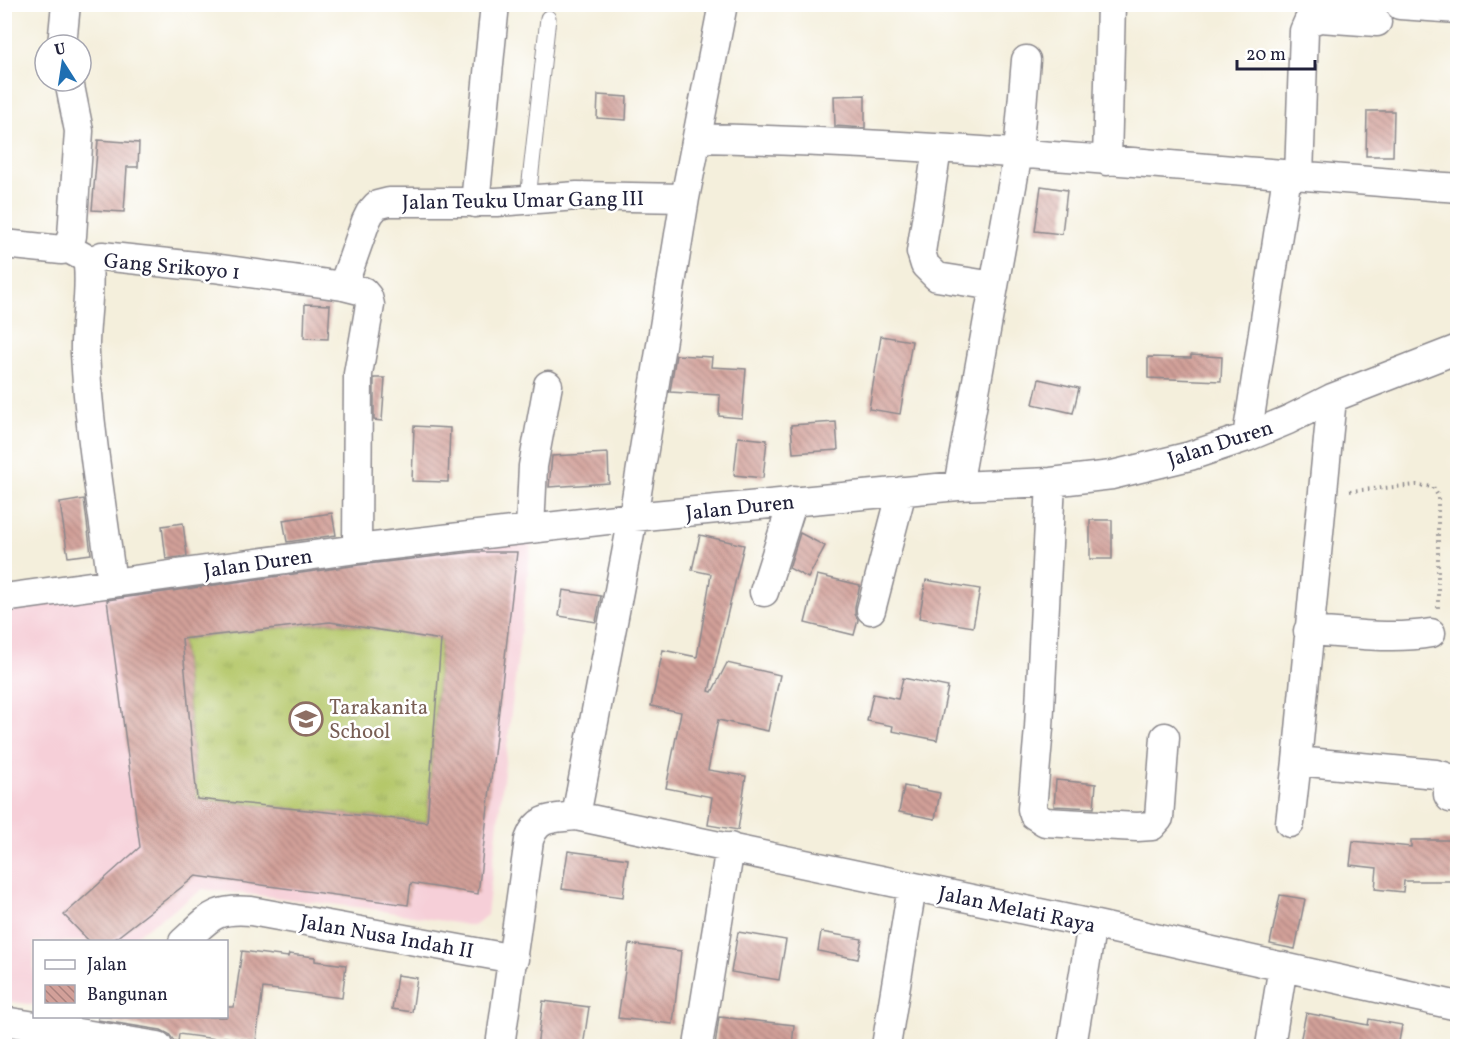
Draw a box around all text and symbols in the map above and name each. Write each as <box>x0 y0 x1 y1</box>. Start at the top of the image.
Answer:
north arrow <box>33 33 93 93</box>
scale bar <box>1237 33 1315 71</box>
text: U <box>53 38 68 62</box>
text: 20 m <box>1246 43 1286 68</box>
street label: Jalan Teuku Umar Gang III <box>402 185 644 218</box>
street label: Gang Srikoyo 1 <box>102 247 241 288</box>
street label: Jalan Duren <box>1164 414 1277 475</box>
street label: Jalan Duren <box>684 488 796 529</box>
street label: Jalan Duren <box>202 543 314 586</box>
place label: Tarakanita School <box>329 694 428 747</box>
school or university icon: Tarakanita School <box>288 701 324 737</box>
street label: Jalan Melati Raya <box>935 880 1098 941</box>
street label: Jalan Nusa Indah II <box>298 908 476 967</box>
legend <box>33 940 228 1018</box>
text: Jalan <box>87 953 127 978</box>
text: Bangunan <box>87 983 168 1008</box>

